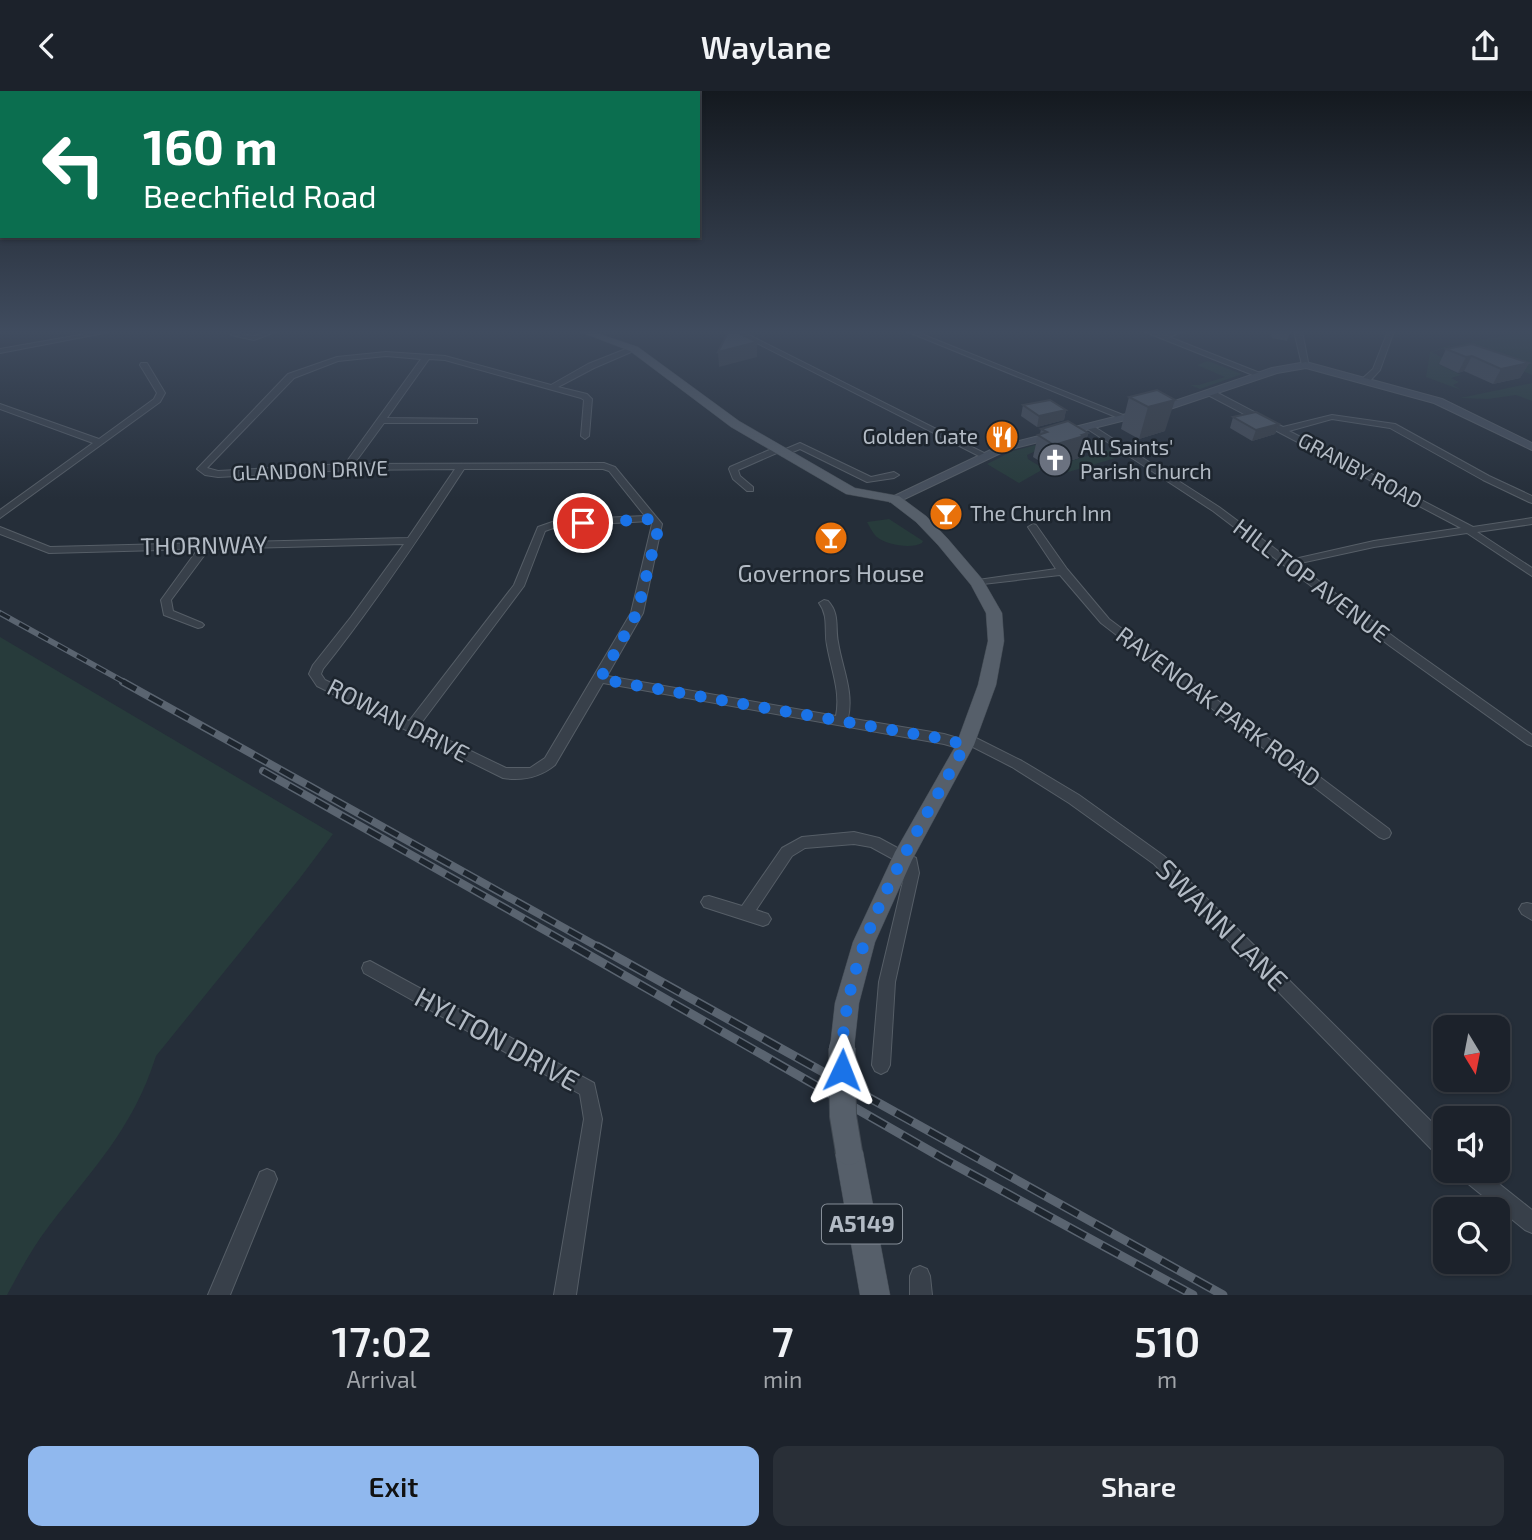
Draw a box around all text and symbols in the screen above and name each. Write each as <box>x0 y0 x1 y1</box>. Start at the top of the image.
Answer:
icon: back <box>28 27 66 65</box>
text: Waylane <box>701 27 831 65</box>
icon: share <box>1466 27 1504 65</box>
text: 160 m <box>143 116 278 175</box>
icon: left <box>28 119 119 210</box>
text: Beechfield Road <box>143 176 377 214</box>
restaurant icon: Golden Gate <box>983 418 1021 456</box>
place label: Golden Gate <box>862 423 978 448</box>
street label: GRANBY ROAD <box>1294 427 1427 513</box>
place label: All Saints' Parish Church <box>1080 434 1212 483</box>
church icon: All Saints' Parish Church <box>1036 441 1074 479</box>
street label: GLANDON DRIVE <box>231 454 388 485</box>
pin <box>553 493 613 553</box>
bar icon: The Church Inn <box>927 495 965 533</box>
place label: The Church Inn <box>970 500 1112 525</box>
icon: arrive <box>564 504 602 542</box>
street label: HILL TOP AVENUE <box>1228 512 1396 648</box>
bar icon: Governors House <box>812 519 850 557</box>
street label: THORNWAY <box>140 529 268 560</box>
place label: Governors House <box>738 558 924 587</box>
street label: RAVENOAK PARK ROAD <box>1111 620 1327 792</box>
street label: ROWAN DRIVE <box>323 671 474 768</box>
street label: SWANN LANE <box>1150 851 1296 997</box>
street label: HYLTON DRIVE <box>409 979 586 1097</box>
north arrow <box>1433 1015 1510 1092</box>
map controls <box>1433 1015 1510 1274</box>
position arrow <box>805 1033 879 1107</box>
button: sound <box>1433 1106 1510 1183</box>
button: search <box>1433 1197 1510 1274</box>
road number: A5149 <box>822 1205 902 1243</box>
text: 17:02 <box>332 1315 432 1365</box>
text: 7 <box>772 1315 794 1365</box>
text: 510 <box>1134 1315 1200 1365</box>
text: Arrival <box>347 1365 417 1393</box>
text: min <box>763 1365 802 1393</box>
text: m <box>1157 1365 1177 1393</box>
button: Exit <box>28 1446 759 1526</box>
button: Share <box>773 1446 1504 1526</box>

